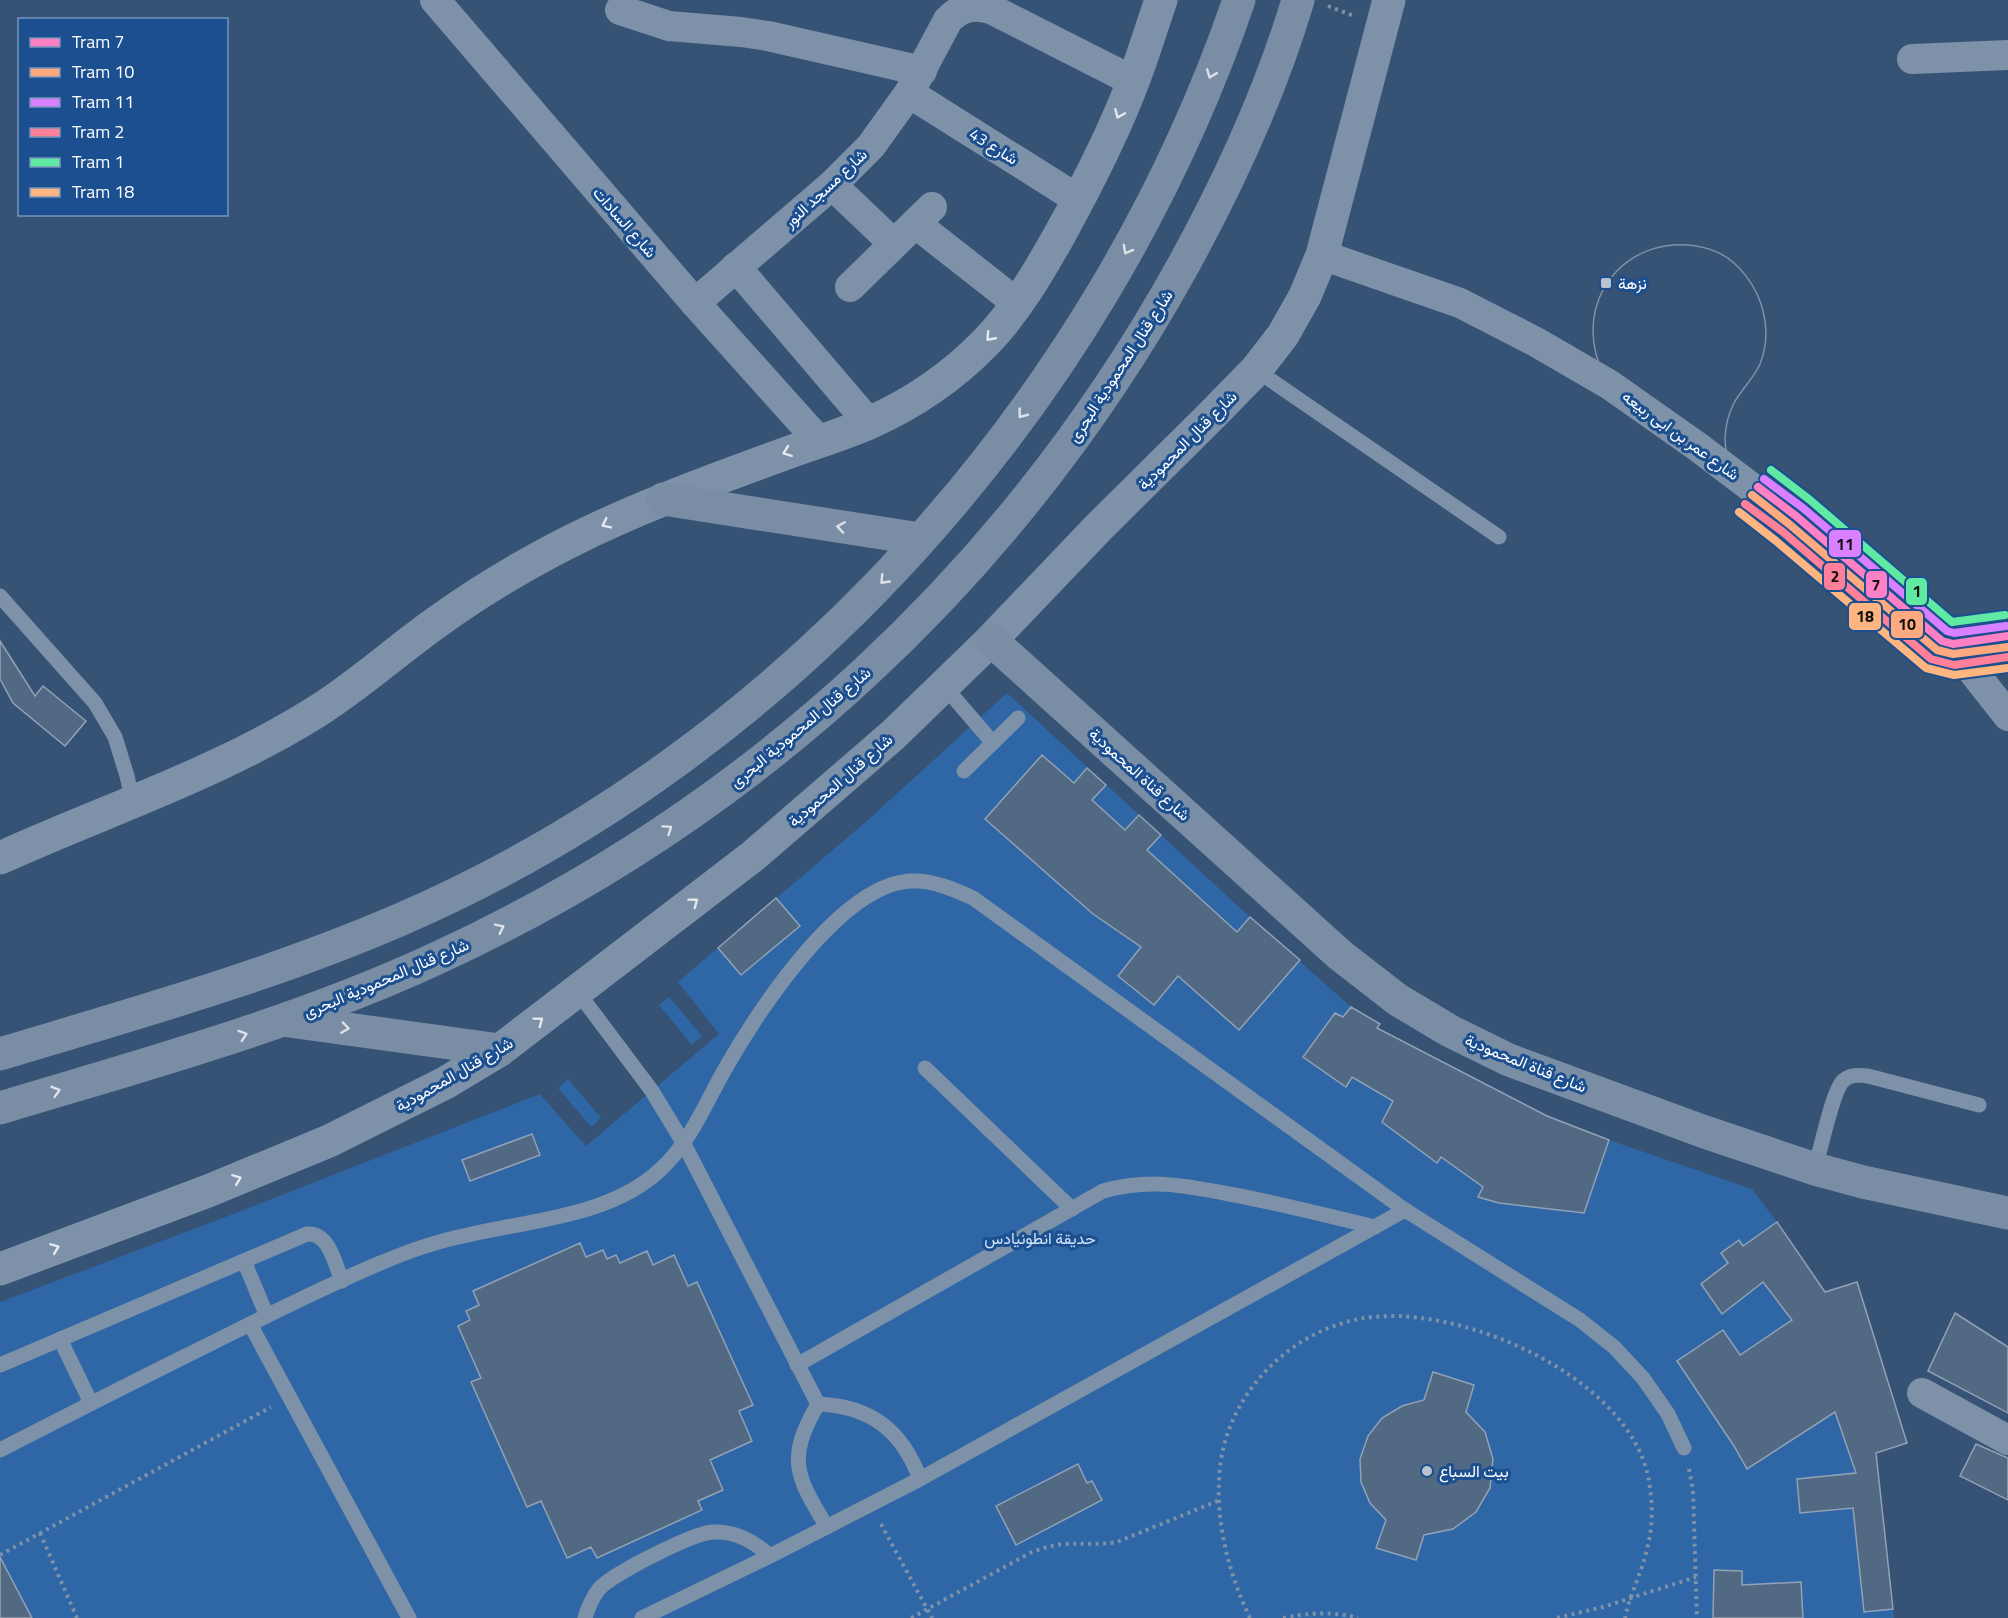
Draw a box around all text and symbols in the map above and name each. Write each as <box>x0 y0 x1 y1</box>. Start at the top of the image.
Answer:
legend <box>18 18 228 216</box>
text: Tram 7 <box>72 28 124 55</box>
text: Tram 10 <box>72 58 134 85</box>
one-way arrow <box>1206 68 1218 79</box>
text: Tram 11 <box>72 88 134 115</box>
one-way arrow <box>1114 108 1126 119</box>
text: Tram 2 <box>72 118 124 145</box>
street label: شارع 43 <box>965 122 1023 170</box>
street label: شارع مسجد النور <box>777 143 872 234</box>
text: Tram 1 <box>72 148 124 175</box>
text: Tram 18 <box>72 178 134 205</box>
street label: شارع السادات <box>587 181 663 263</box>
one-way arrow <box>1123 244 1134 254</box>
place label: نزهة <box>1618 271 1647 295</box>
marker: نزهة <box>1599 276 1613 290</box>
street label: شارع قنال المحمودية البحرى <box>1062 285 1178 447</box>
one-way arrow <box>987 330 998 341</box>
street label: شارع عمر بن ابى ربيعه <box>1617 384 1745 486</box>
street label: شارع قنال المحمودية <box>1132 385 1242 495</box>
one-way arrow <box>1018 408 1029 419</box>
one-way arrow <box>783 445 793 458</box>
one-way arrow <box>602 517 613 529</box>
one-way arrow <box>837 521 846 533</box>
line badge: 11 <box>1828 529 1862 558</box>
text: 11 <box>1836 532 1854 556</box>
line badge: 2 <box>1823 562 1846 591</box>
text: 2 <box>1831 564 1839 588</box>
line badge: 7 <box>1865 570 1888 599</box>
one-way arrow <box>880 572 891 583</box>
text: 7 <box>1872 573 1880 597</box>
line badge: 1 <box>1905 577 1928 606</box>
text: 1 <box>1913 579 1921 603</box>
line badge: 18 <box>1848 602 1882 631</box>
text: 18 <box>1856 604 1874 628</box>
line badge: 10 <box>1890 610 1924 639</box>
text: 10 <box>1898 612 1916 636</box>
street label: شارع قنال المحمودية البحرى <box>726 663 874 791</box>
street label: شارع قناة المحمودية <box>1084 722 1196 826</box>
street label: شارع قنال المحمودية <box>784 729 896 831</box>
one-way arrow <box>661 825 672 836</box>
one-way arrow <box>687 899 698 910</box>
one-way arrow <box>494 924 504 935</box>
street label: شارع قنال المحمودية البحرى <box>300 932 472 1024</box>
one-way arrow <box>532 1017 543 1028</box>
one-way arrow <box>341 1022 350 1034</box>
street label: شارع قناة المحمودية <box>1462 1028 1590 1098</box>
one-way arrow <box>237 1030 248 1042</box>
street label: شارع قنال المحمودية <box>391 1031 517 1117</box>
one-way arrow <box>50 1086 61 1098</box>
one-way arrow <box>231 1174 242 1187</box>
park label: حديقة انطونيادس <box>984 1226 1096 1250</box>
one-way arrow <box>49 1243 60 1256</box>
place label: بيت السباع <box>1439 1459 1509 1483</box>
marker: بيت السباع <box>1420 1464 1434 1478</box>

